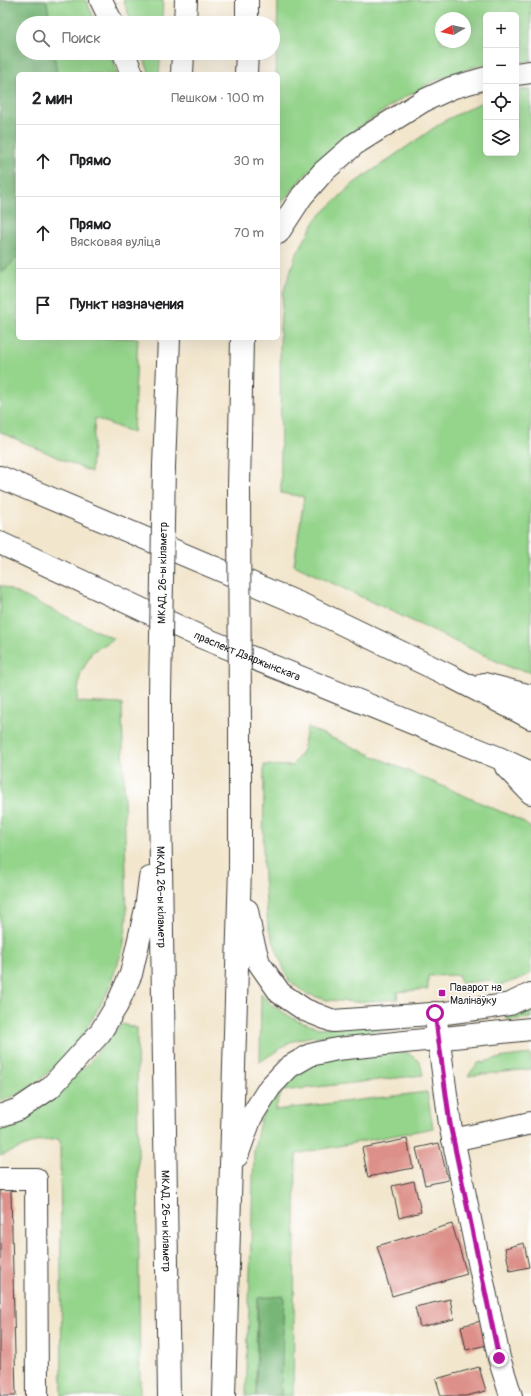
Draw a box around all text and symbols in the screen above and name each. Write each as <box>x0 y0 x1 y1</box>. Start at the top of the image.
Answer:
north arrow <box>435 12 471 48</box>
map controls <box>483 12 519 156</box>
button: + <box>483 12 519 48</box>
search box <box>16 16 280 60</box>
icon: search <box>30 27 52 49</box>
text: Поиск <box>62 29 101 48</box>
button: − <box>483 48 519 84</box>
button: locate <box>483 84 519 120</box>
text: 2 мин <box>32 88 72 109</box>
text: Пешком · 100 m <box>171 90 264 106</box>
button: layers <box>483 120 519 156</box>
icon: ahead <box>32 150 54 172</box>
text: Прямо <box>70 151 111 170</box>
text: 30 m <box>234 153 264 169</box>
text: Прямо <box>70 215 111 234</box>
icon: ahead <box>32 222 54 244</box>
text: 70 m <box>234 225 264 241</box>
text: Вясковая вуліца <box>70 234 160 250</box>
icon: arrive <box>32 294 54 316</box>
text: Пункт назначения <box>70 295 184 314</box>
street label: МКАД, 26-ы кіламетр <box>155 522 170 624</box>
street label: праспект Дзяржынскага <box>192 628 302 683</box>
street label: МКАД, 26-ы кіламетр <box>154 846 169 948</box>
place label: Паварот на Малінаўку <box>450 981 502 1007</box>
marker: Паварот на Малінаўку <box>437 988 447 998</box>
route start <box>426 1004 444 1022</box>
street label: МКАД, 26-ы кіламетр <box>159 1170 174 1272</box>
route end <box>490 1349 508 1367</box>

